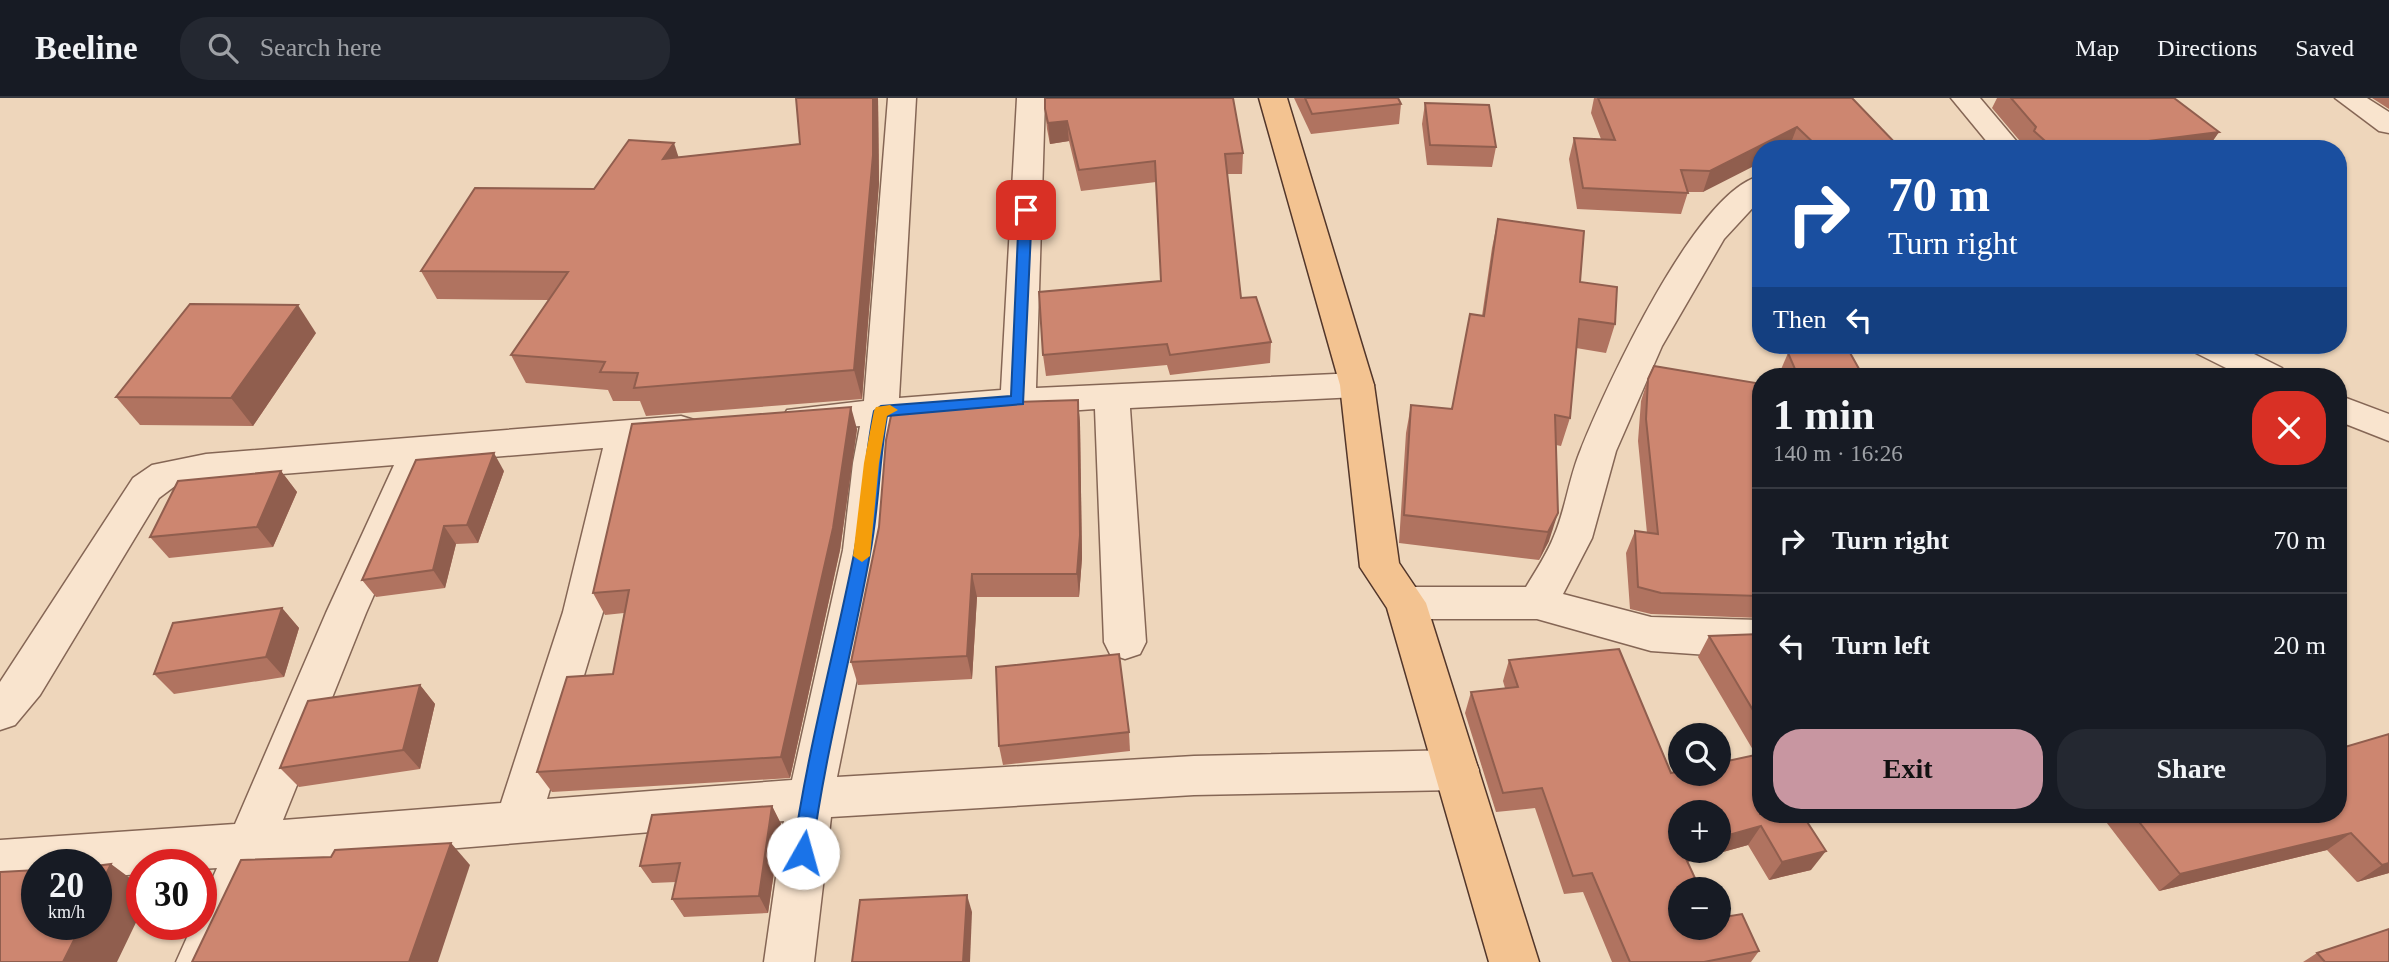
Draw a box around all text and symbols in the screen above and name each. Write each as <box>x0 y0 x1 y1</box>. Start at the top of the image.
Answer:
search box <box>180 17 670 80</box>
icon: search <box>204 29 242 67</box>
text: Beeline <box>35 30 138 66</box>
text: Search here <box>260 33 382 62</box>
text: Map <box>2075 35 2119 61</box>
text: Directions <box>2157 35 2257 61</box>
text: Saved <box>2295 35 2354 61</box>
text: 70 m <box>1888 167 1990 222</box>
icon: right <box>1773 168 1864 259</box>
pin <box>996 180 1056 240</box>
icon: arrive <box>1007 191 1045 229</box>
text: Turn right <box>1888 225 2018 261</box>
icon: left <box>1840 301 1878 339</box>
text: Then <box>1773 305 1826 334</box>
button: close <box>2252 391 2326 465</box>
text: 1 min <box>1773 392 1875 438</box>
text: 140 m · 16:26 <box>1773 441 1903 466</box>
icon: right <box>1773 522 1811 560</box>
text: Turn right <box>1832 526 1949 555</box>
text: 70 m <box>2273 526 2326 555</box>
icon: left <box>1773 627 1811 665</box>
text: Turn left <box>1832 631 1930 660</box>
text: 20 m <box>2273 631 2326 660</box>
map controls <box>1668 723 1731 940</box>
button: search <box>1668 723 1731 786</box>
button: Exit <box>1773 729 2043 809</box>
button: Share <box>2057 729 2326 809</box>
button: + <box>1668 800 1731 863</box>
position arrow <box>766 816 840 890</box>
speed limit sign: 30 <box>126 849 217 940</box>
text: 20 <box>49 866 84 905</box>
button: − <box>1668 877 1731 940</box>
text: km/h <box>48 902 85 922</box>

